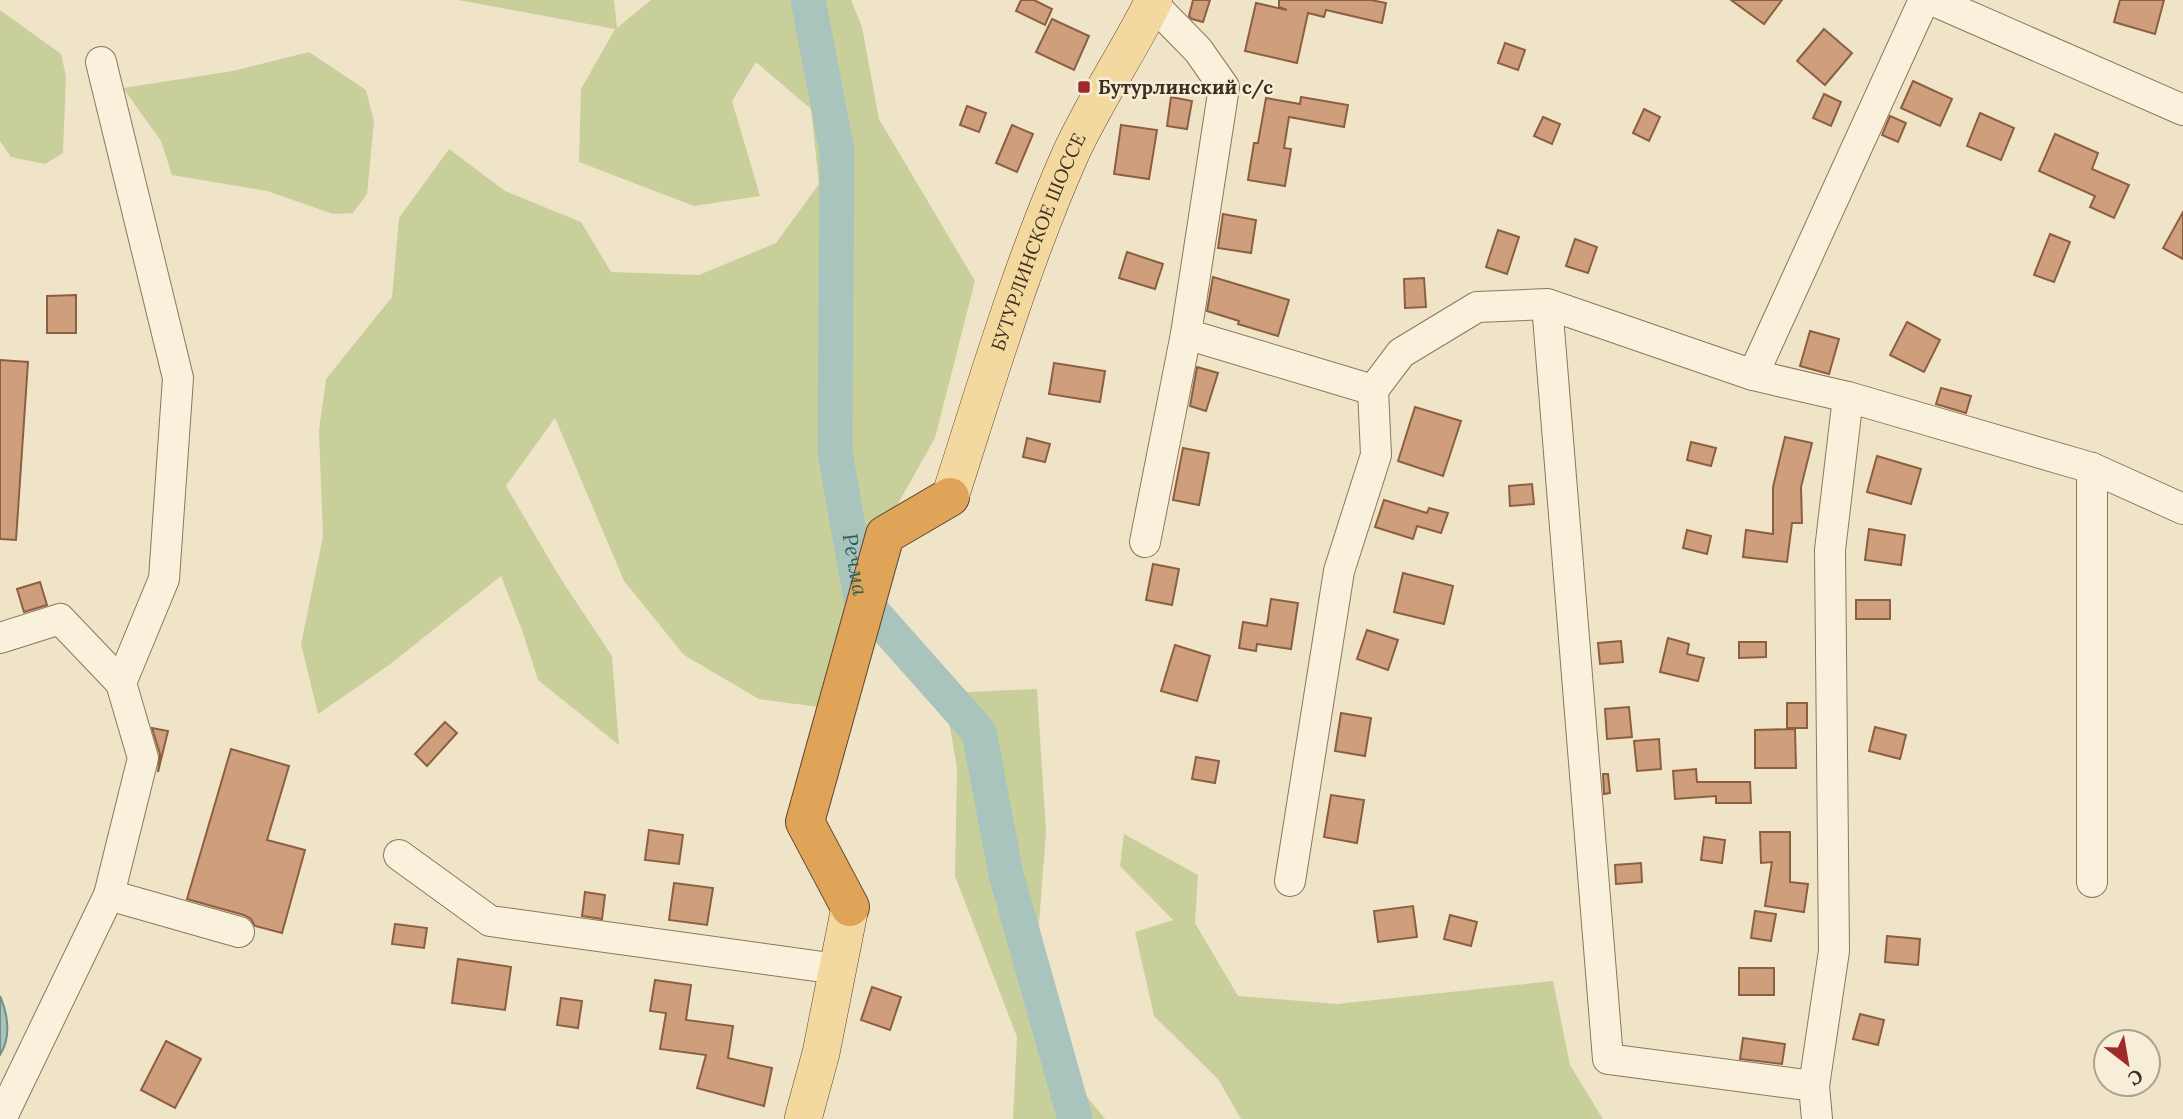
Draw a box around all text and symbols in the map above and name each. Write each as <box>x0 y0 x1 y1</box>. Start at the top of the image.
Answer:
place label: Бутурлинский с/с <box>1098 75 1273 100</box>
marker: Бутурлинский с/с <box>1076 79 1092 95</box>
street label: БУТУРЛИНСКОЕ ШОССЕ <box>986 129 1091 354</box>
water label: Речма <box>837 531 874 598</box>
north arrow <box>2092 1028 2162 1098</box>
text: С <box>2124 1064 2148 1091</box>

